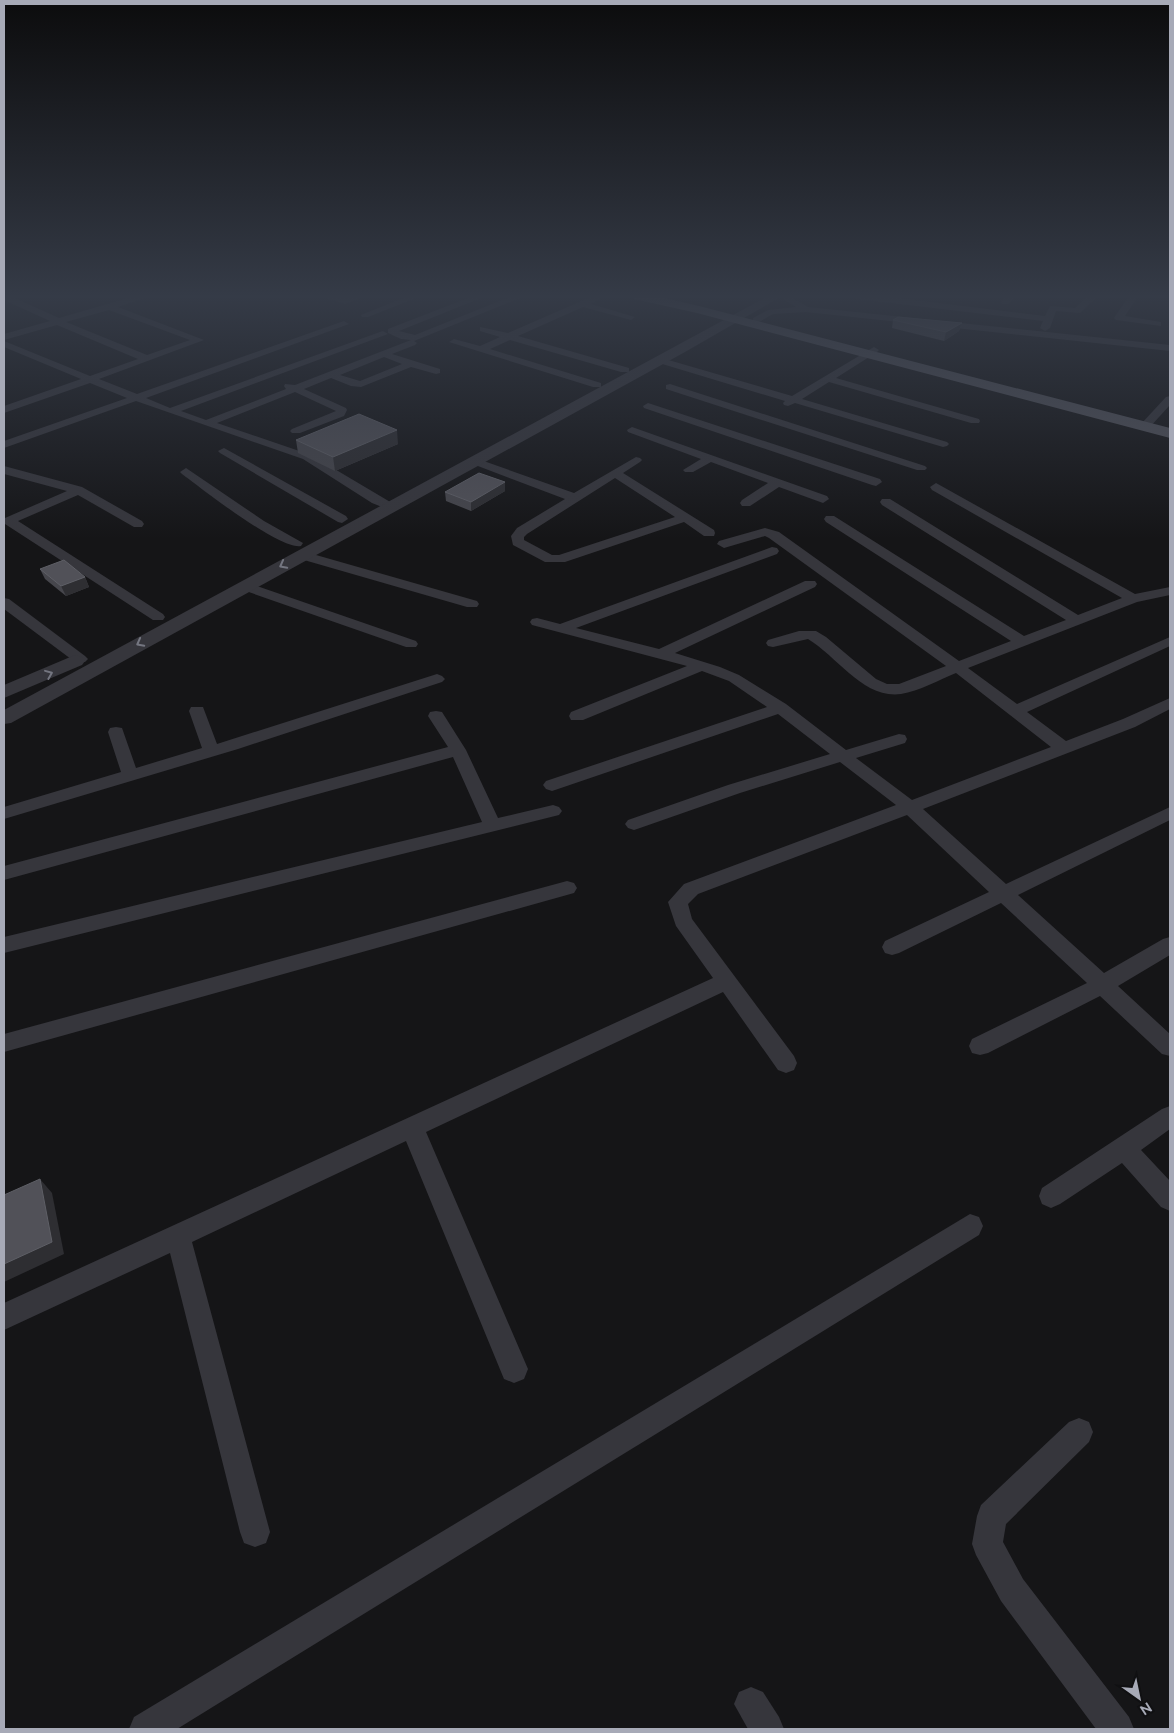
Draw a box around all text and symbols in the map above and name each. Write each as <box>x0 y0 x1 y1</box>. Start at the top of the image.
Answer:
one-way arrow <box>279 559 288 569</box>
one-way arrow <box>136 636 145 646</box>
one-way arrow <box>44 669 53 680</box>
north arrow <box>1114 1673 1164 1723</box>
text: N <box>1137 1699 1155 1719</box>

